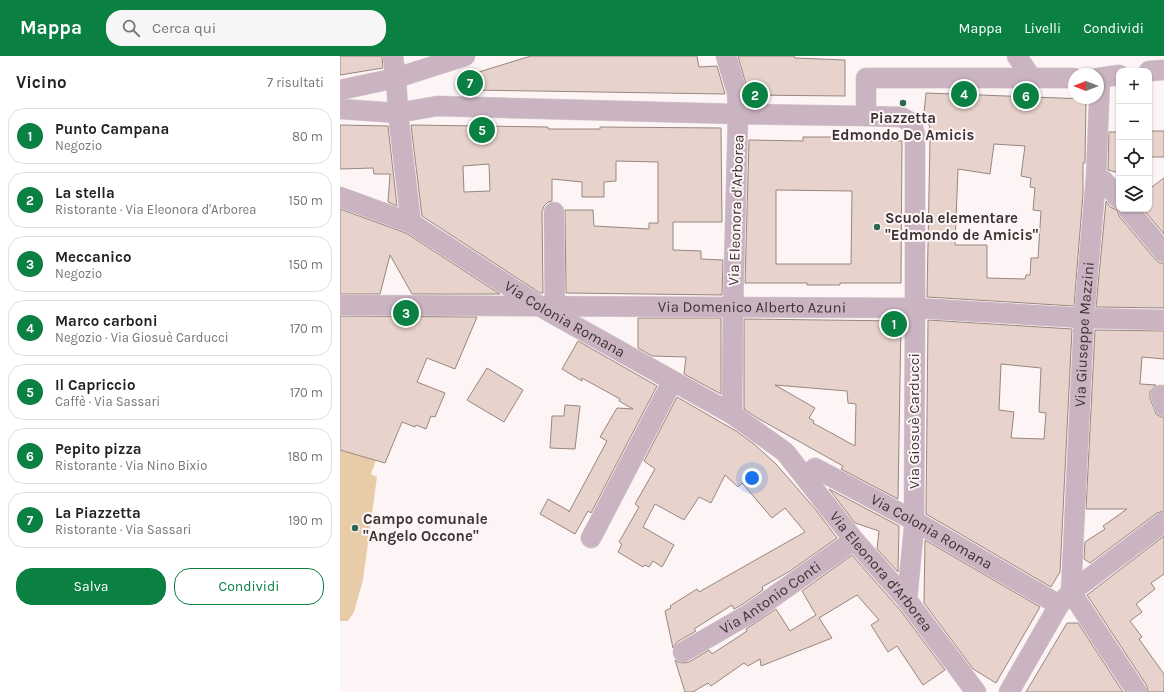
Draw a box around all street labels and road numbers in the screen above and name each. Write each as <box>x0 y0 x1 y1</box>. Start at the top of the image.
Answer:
street label: Via Eleonora d'Arborea <box>724 134 748 286</box>
street label: Via Giuseppe Mazzini <box>1071 261 1098 407</box>
street label: Via Colonia Romana <box>501 277 628 361</box>
street label: Via Domenico Alberto Azuni <box>658 298 846 317</box>
street label: Via Giosuè Carducci <box>905 353 923 489</box>
street label: Via Colonia Romana <box>868 490 996 573</box>
street label: Via Eleonora d'Arborea <box>826 508 937 635</box>
street label: Via Antonio Conti <box>717 557 824 638</box>

